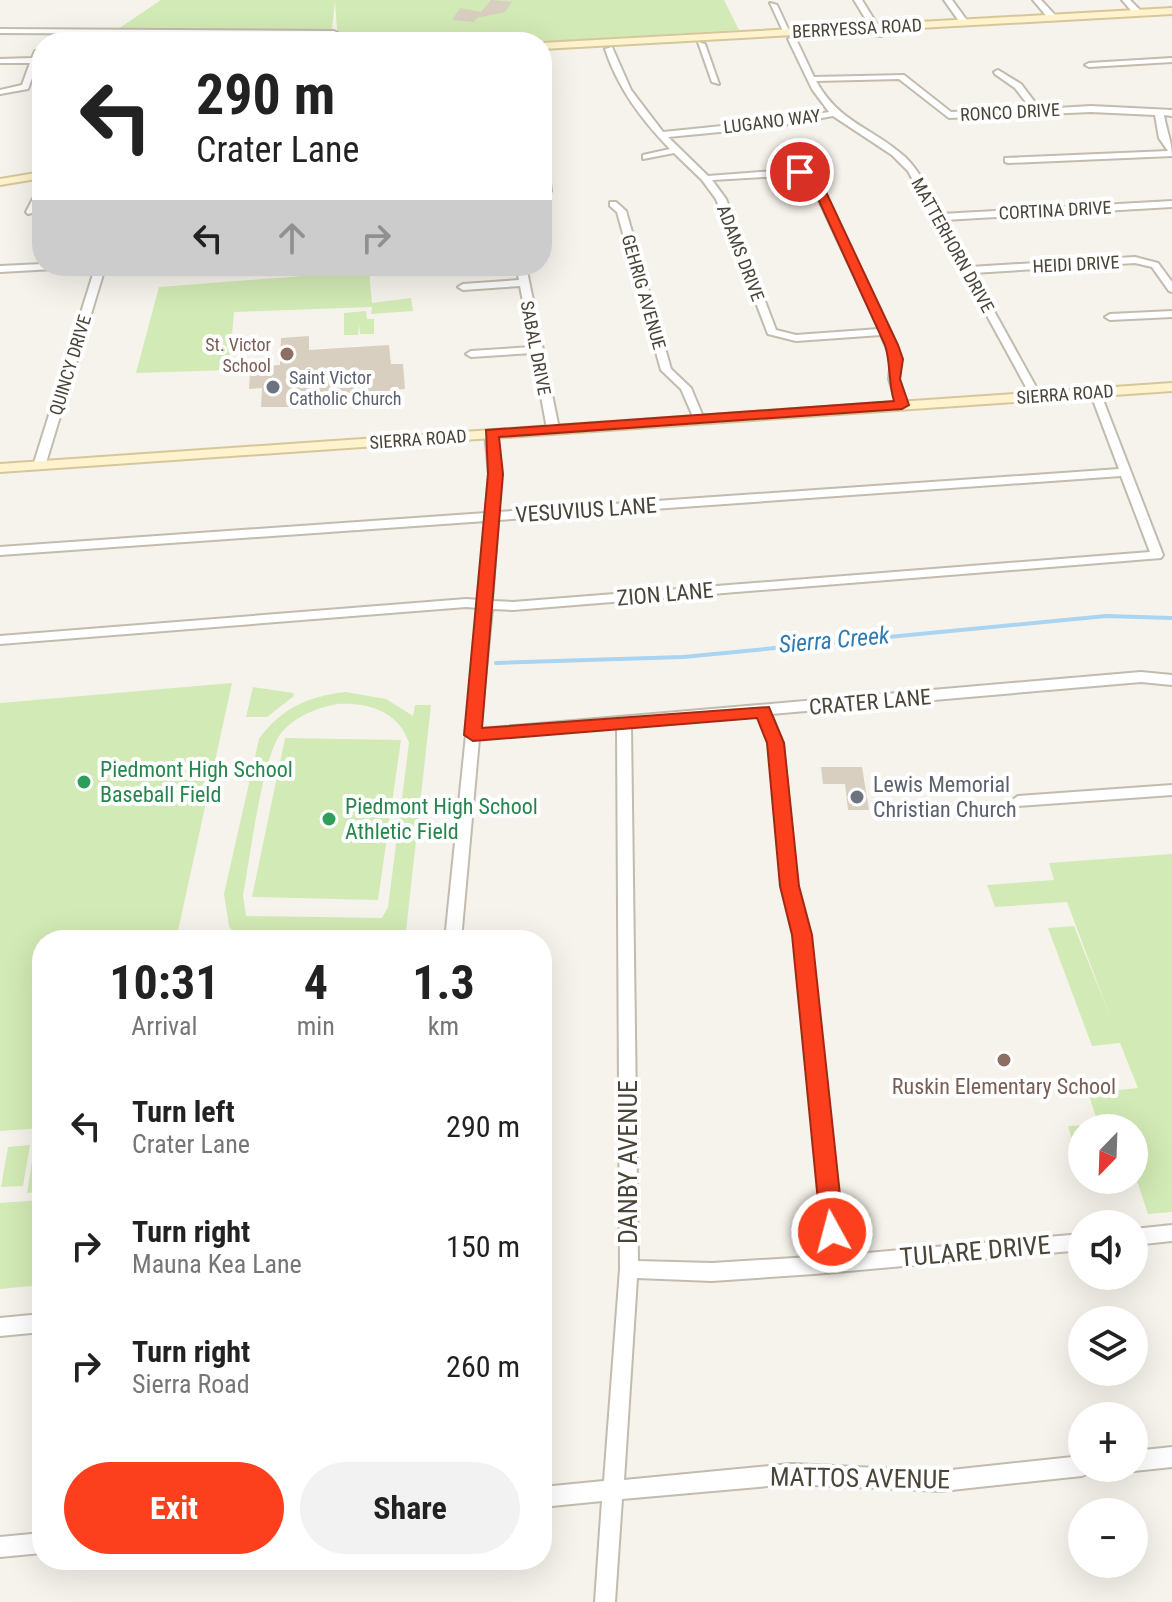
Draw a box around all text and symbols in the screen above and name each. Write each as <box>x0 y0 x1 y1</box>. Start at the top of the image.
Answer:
street label: BERRYESSA ROAD <box>792 14 922 42</box>
text: 290 m <box>196 62 335 128</box>
icon: left <box>64 64 168 168</box>
street label: RONCO DRIVE <box>959 99 1061 125</box>
street label: LUGANO WAY <box>722 105 822 137</box>
text: Crater Lane <box>196 129 359 171</box>
pin <box>766 138 834 206</box>
icon: arrive <box>778 150 822 194</box>
street label: MATTERHORN DRIVE <box>907 174 999 316</box>
street label: CORTINA DRIVE <box>998 197 1112 223</box>
street label: ADAMS DRIVE <box>713 202 769 304</box>
icon: left <box>186 216 230 260</box>
icon: ahead <box>270 216 314 260</box>
icon: right <box>354 216 398 260</box>
street label: GEHRIG AVENUE <box>618 232 670 352</box>
street label: HEIDI DRIVE <box>1032 251 1120 277</box>
street label: SABAL DRIVE <box>517 299 555 397</box>
street label: QUINCY DRIVE <box>45 312 95 418</box>
place label: St. Victor School <box>205 334 272 376</box>
marker: St. Victor School <box>278 345 296 363</box>
place label: Saint Victor Catholic Church <box>289 367 402 409</box>
marker: Saint Victor Catholic Church <box>264 378 282 396</box>
street label: SIERRA ROAD <box>1016 380 1114 408</box>
street label: SIERRA ROAD <box>369 425 467 453</box>
street label: VESUVIUS LANE <box>515 493 658 527</box>
street label: ZION LANE <box>616 577 714 611</box>
water label: Sierra Creek <box>777 621 891 659</box>
street label: CRATER LANE <box>808 684 932 720</box>
place label: Piedmont High School Baseball Field <box>100 757 293 807</box>
place label: Lewis Memorial Christian Church <box>873 772 1017 822</box>
marker: Piedmont High School Baseball Field <box>75 773 93 791</box>
marker: Lewis Memorial Christian Church <box>848 788 866 806</box>
place label: Piedmont High School Athletic Field <box>345 794 538 844</box>
marker: Piedmont High School Athletic Field <box>320 810 338 828</box>
text: 10:31 <box>109 954 219 1011</box>
text: 4 <box>304 954 328 1011</box>
text: 1.3 <box>412 954 475 1011</box>
text: Arrival <box>131 1011 197 1041</box>
text: min <box>297 1011 335 1041</box>
text: km <box>428 1011 459 1041</box>
marker: Ruskin Elementary School <box>995 1051 1013 1069</box>
place label: Ruskin Elementary School <box>892 1074 1116 1099</box>
street label: DANBY AVENUE <box>613 1080 643 1244</box>
text: Turn left <box>132 1094 235 1129</box>
icon: left <box>64 1104 108 1148</box>
text: 290 m <box>446 1109 520 1144</box>
north arrow <box>1068 1114 1148 1194</box>
map controls <box>1068 1114 1148 1578</box>
text: Crater Lane <box>132 1129 250 1159</box>
position arrow <box>790 1190 874 1274</box>
button: sound <box>1068 1210 1148 1290</box>
text: Turn right <box>132 1214 250 1249</box>
icon: right <box>64 1224 108 1268</box>
text: 150 m <box>446 1229 520 1264</box>
street label: TULARE DRIVE <box>898 1229 1052 1273</box>
text: Mauna Kea Lane <box>132 1249 302 1279</box>
button: layers <box>1068 1306 1148 1386</box>
text: Turn right <box>132 1334 250 1369</box>
icon: right <box>64 1344 108 1388</box>
text: 260 m <box>446 1349 520 1384</box>
text: Sierra Road <box>132 1369 250 1399</box>
button: + <box>1068 1402 1148 1482</box>
street label: MATTOS AVENUE <box>770 1461 950 1495</box>
button: Exit <box>64 1462 284 1554</box>
button: Share <box>300 1462 520 1554</box>
button: − <box>1068 1498 1148 1578</box>

